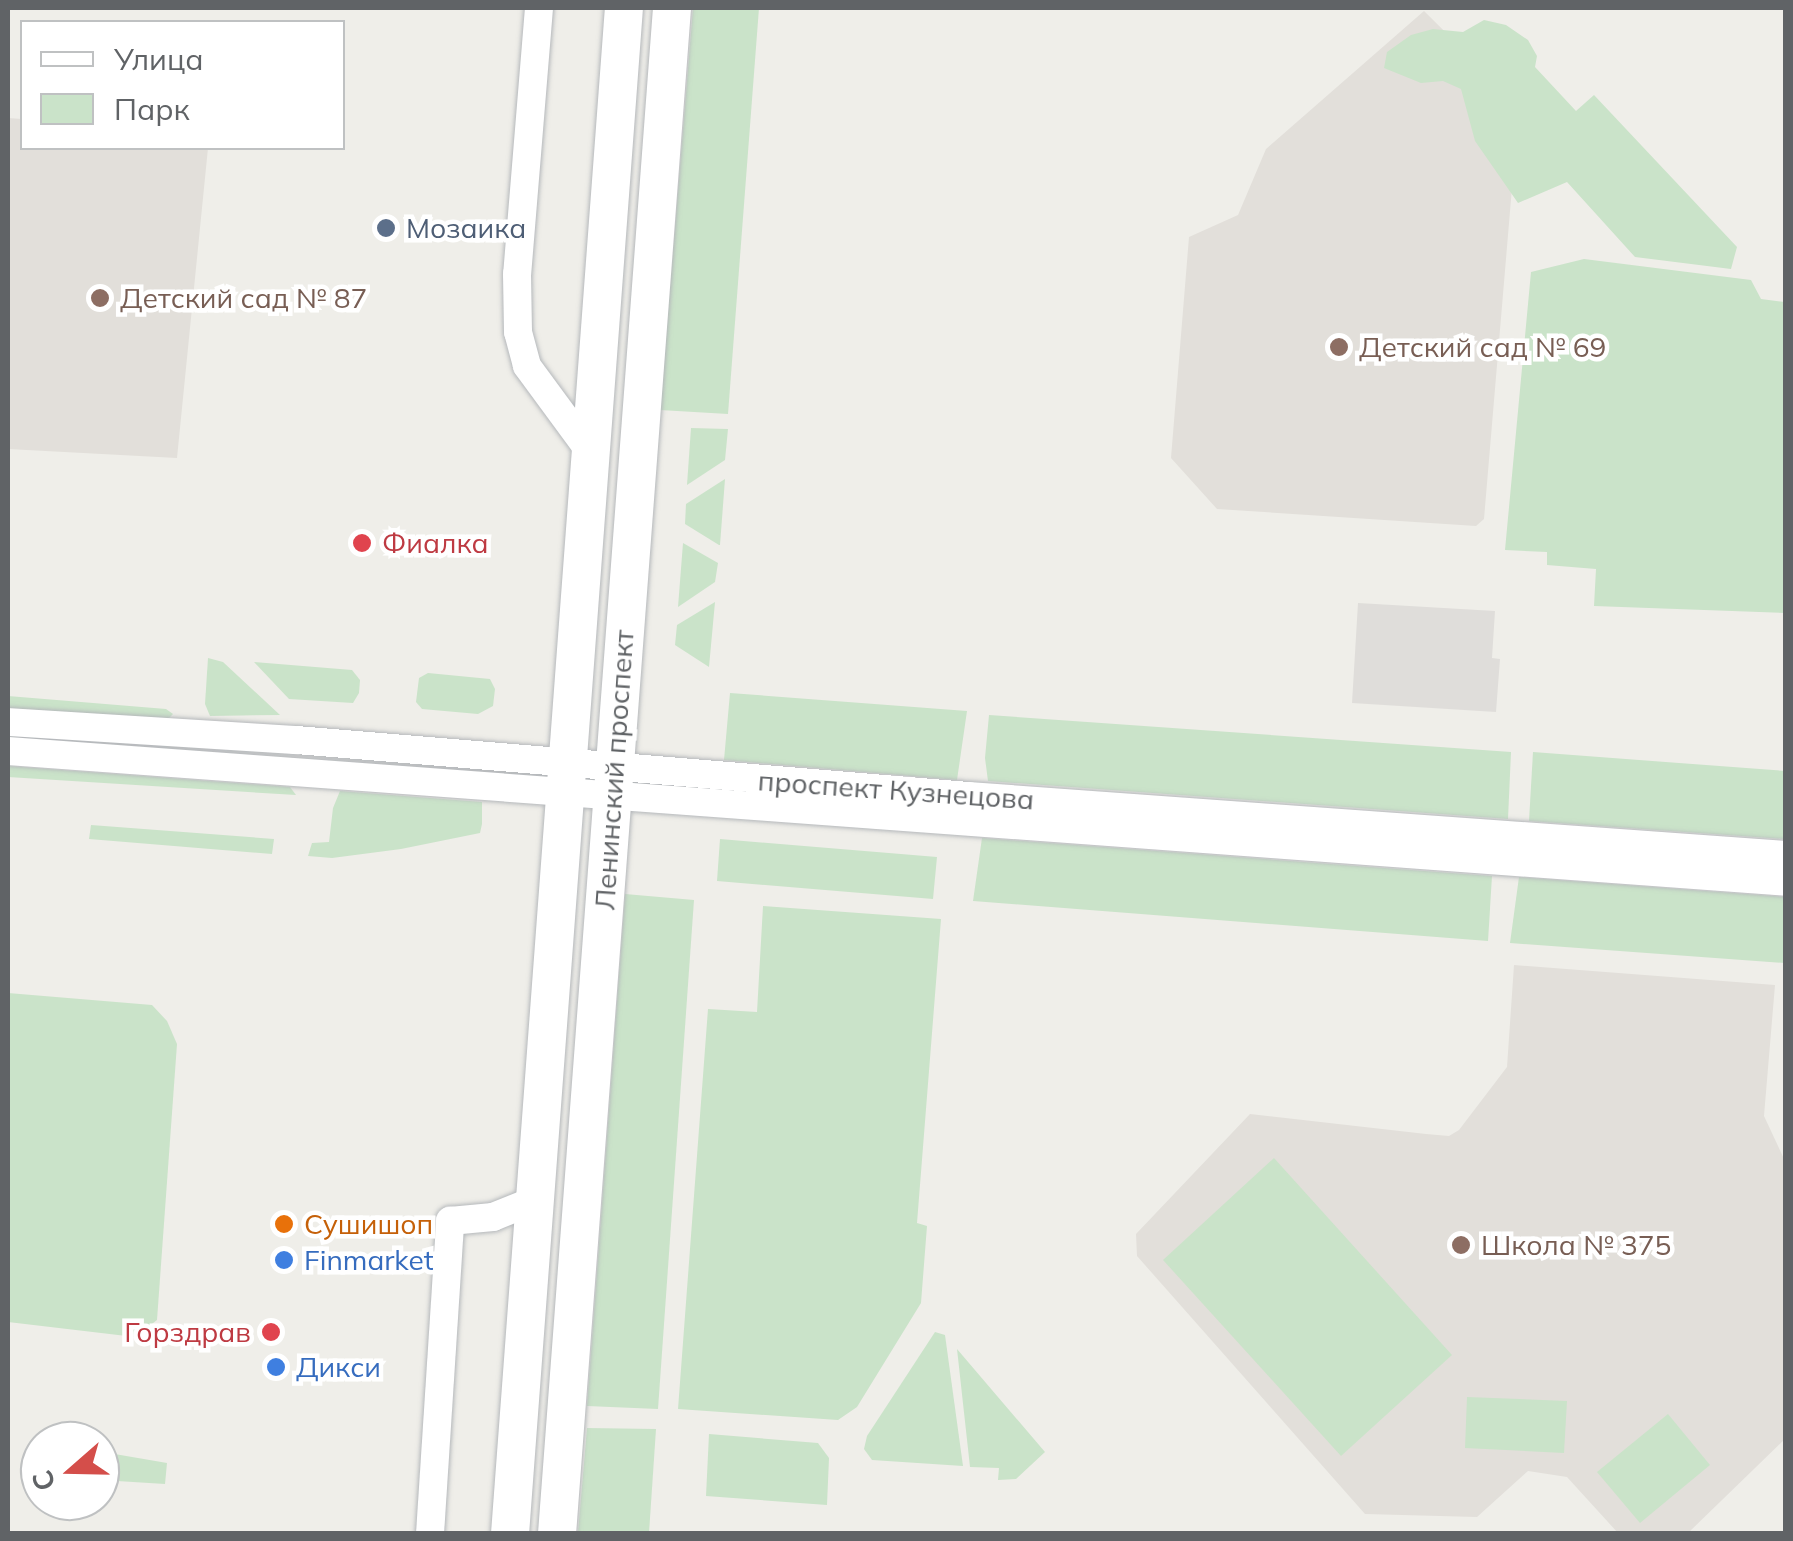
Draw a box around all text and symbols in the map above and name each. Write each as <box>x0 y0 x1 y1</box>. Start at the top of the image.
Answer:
legend <box>20 20 345 150</box>
text: Улица <box>114 40 204 78</box>
text: Парк <box>114 90 190 128</box>
place label: Мозаика <box>406 211 526 245</box>
marker: Мозаика <box>375 217 397 239</box>
place label: Детский сад № 87 <box>120 281 367 315</box>
marker: Детский сад № 87 <box>89 287 111 309</box>
place label: Детский сад № 69 <box>1359 330 1606 364</box>
marker: Детский сад № 69 <box>1328 336 1350 358</box>
place label: Фиалка <box>382 526 489 560</box>
marker: Фиалка <box>351 532 373 554</box>
street label: Ленинский проспект <box>587 629 641 911</box>
street label: проспект Кузнецова <box>757 764 1035 816</box>
place label: Сушишоп <box>304 1207 433 1241</box>
marker: Сушишоп <box>273 1213 295 1235</box>
place label: Школа № 375 <box>1481 1228 1671 1262</box>
marker: Школа № 375 <box>1450 1234 1472 1256</box>
place label: Finmarket <box>304 1243 433 1277</box>
marker: Finmarket <box>273 1249 295 1271</box>
place label: Горздрав <box>124 1315 251 1349</box>
marker: Горздрав <box>260 1321 282 1343</box>
place label: Дикси <box>296 1350 381 1384</box>
marker: Дикси <box>265 1356 287 1378</box>
north arrow <box>20 1421 120 1521</box>
text: С <box>23 1466 63 1496</box>

